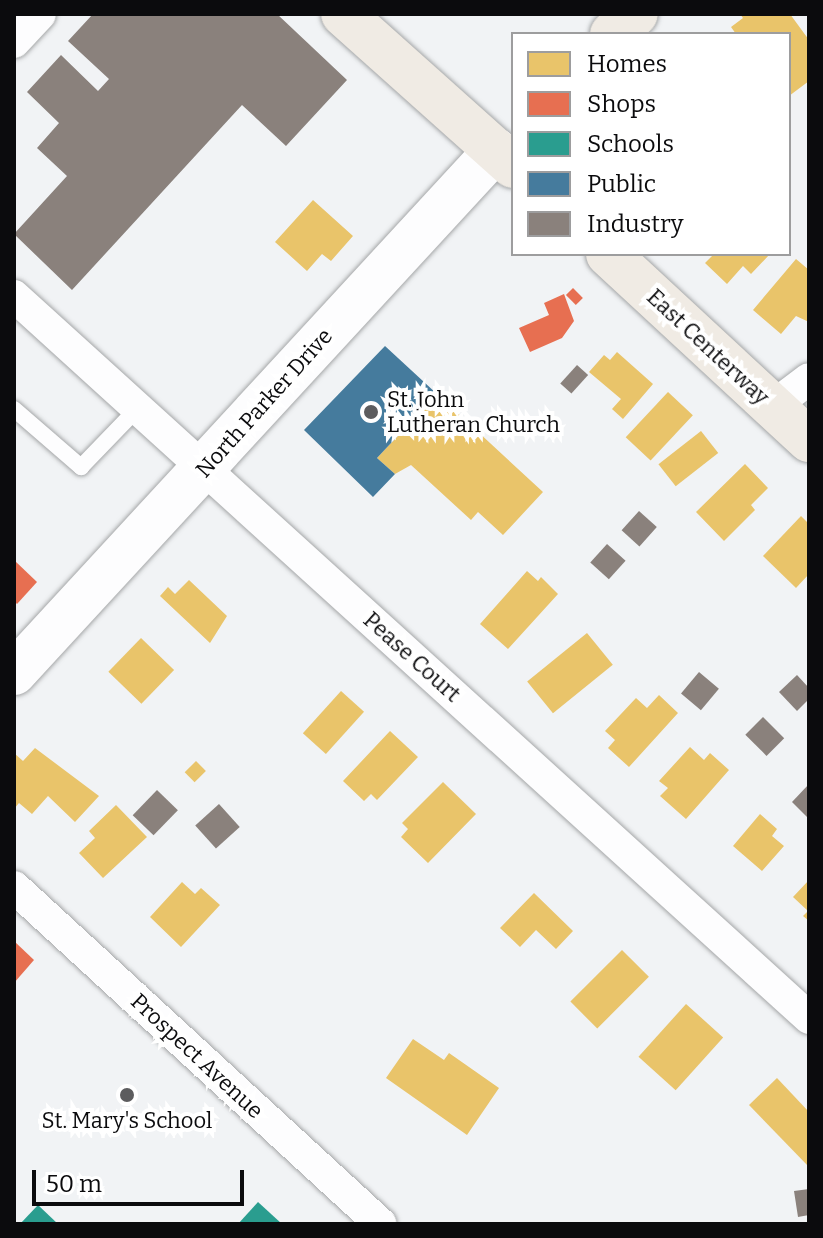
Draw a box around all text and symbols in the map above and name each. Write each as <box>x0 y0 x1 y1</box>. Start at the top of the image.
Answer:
legend <box>511 32 791 256</box>
text: Homes <box>587 50 667 78</box>
text: Shops <box>587 90 656 118</box>
text: Schools <box>587 130 674 158</box>
text: Public <box>587 170 656 198</box>
text: Industry <box>587 210 684 238</box>
street label: East Centerway <box>641 284 775 410</box>
street label: North Parker Drive <box>190 323 338 483</box>
place label: St. John Lutheran Church <box>387 386 560 438</box>
marker: St. John Lutheran Church <box>362 403 380 421</box>
street label: Pease Court <box>358 607 466 707</box>
street label: Prospect Avenue <box>125 988 269 1124</box>
marker: St. Mary's School <box>118 1086 136 1104</box>
place label: St. Mary's School <box>42 1108 212 1134</box>
scale bar <box>36 1154 248 1204</box>
text: 50 m <box>46 1170 102 1198</box>

